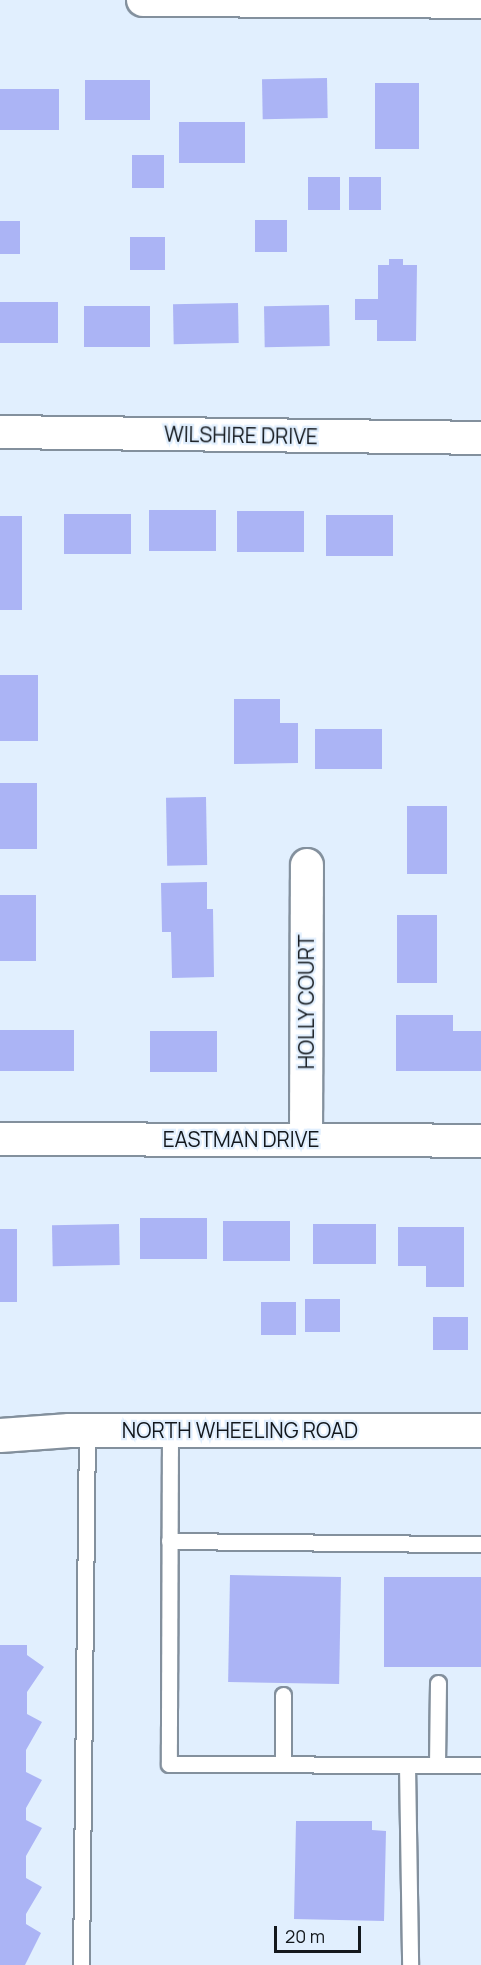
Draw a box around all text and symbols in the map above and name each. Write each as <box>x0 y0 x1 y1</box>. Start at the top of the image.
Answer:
street label: WILSHIRE DRIVE <box>164 421 318 449</box>
street label: HOLLY COURT <box>293 934 319 1070</box>
street label: EASTMAN DRIVE <box>163 1126 319 1152</box>
street label: NORTH WHEELING ROAD <box>122 1417 358 1443</box>
scale bar <box>277 1914 364 1952</box>
text: 20 m <box>285 1924 325 1948</box>

